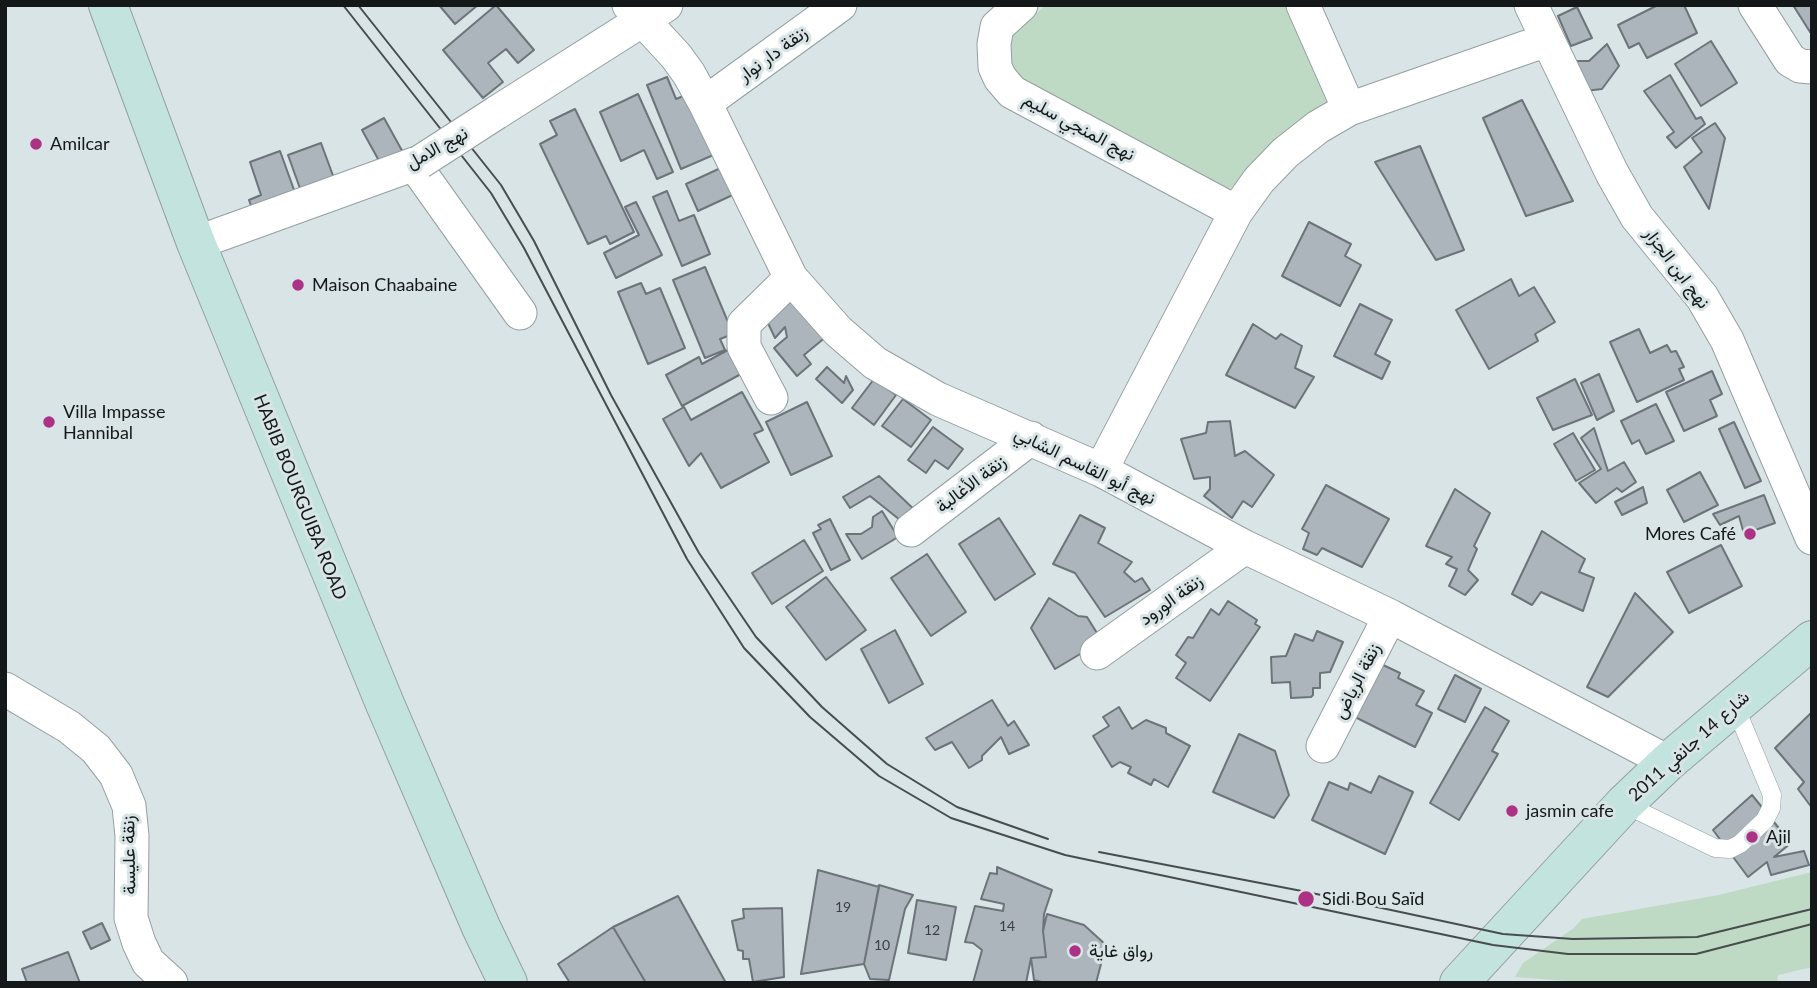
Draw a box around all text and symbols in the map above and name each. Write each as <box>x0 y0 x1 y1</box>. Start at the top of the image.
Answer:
street label: زنقة دار نوار <box>734 22 812 86</box>
street label: نهج المنجي سليم <box>1020 89 1138 165</box>
street label: نهج الامل <box>402 122 472 174</box>
place label: Amilcar <box>50 133 110 155</box>
marker: Amilcar <box>28 136 44 152</box>
street label: نهج ابن الجزار <box>1640 223 1714 313</box>
place label: Maison Chaabaine <box>312 274 457 296</box>
marker: Maison Chaabaine <box>290 277 306 293</box>
street label: HABIB BOURGUIBA ROAD <box>249 391 351 603</box>
place label: Villa Impasse Hannibal <box>63 401 165 444</box>
marker: Villa Impasse Hannibal <box>41 414 57 430</box>
street label: نهج أبو القاسم الشابي <box>1011 422 1159 510</box>
street label: زنقة الأغالبة <box>932 451 1010 517</box>
place label: Mores Café <box>1645 523 1736 545</box>
marker: Mores Café <box>1742 526 1758 542</box>
street label: زنقة الورود <box>1135 570 1207 630</box>
street label: زنقة الرياض <box>1329 640 1385 722</box>
street label: شارع 14 جانفي 2011 <box>1624 686 1754 806</box>
place label: jasmin cafe <box>1526 800 1614 822</box>
marker: jasmin cafe <box>1504 803 1520 819</box>
street label: زنقة عليسة <box>118 815 140 895</box>
place label: Ajil <box>1766 826 1791 848</box>
marker: Ajil <box>1744 829 1760 845</box>
place label: Sidi Bou Saïd <box>1322 888 1424 910</box>
marker: Sidi Bou Saïd <box>1296 889 1316 909</box>
house number: 19 <box>835 899 851 915</box>
house number: 14 <box>999 918 1015 934</box>
house number: 12 <box>924 922 940 938</box>
house number: 10 <box>874 937 890 953</box>
place label: رواق غاية <box>1089 940 1153 962</box>
marker: رواق غاية <box>1067 943 1083 959</box>

